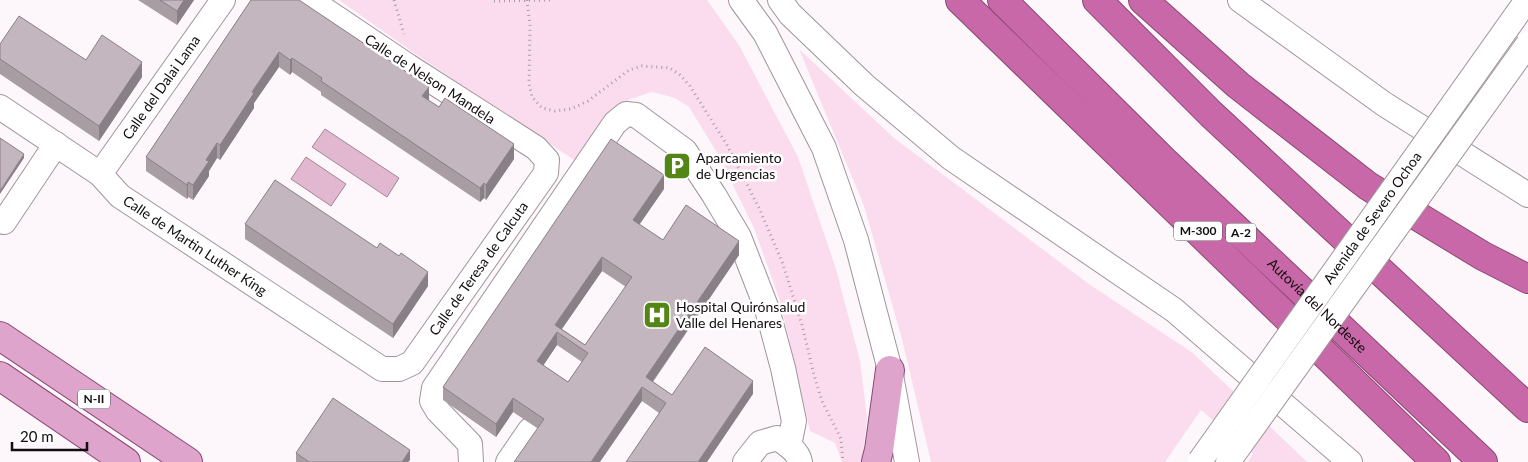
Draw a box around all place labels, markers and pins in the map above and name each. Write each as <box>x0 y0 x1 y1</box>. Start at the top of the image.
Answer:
place label: Aparcamiento de Urgencias <box>696 149 782 182</box>
parking icon: Aparcamiento de Urgencias <box>662 151 692 181</box>
place label: Hospital Quirónsalud Valle del Henares <box>676 298 805 331</box>
hospital icon: Hospital Quirónsalud Valle del Henares <box>642 300 672 330</box>

